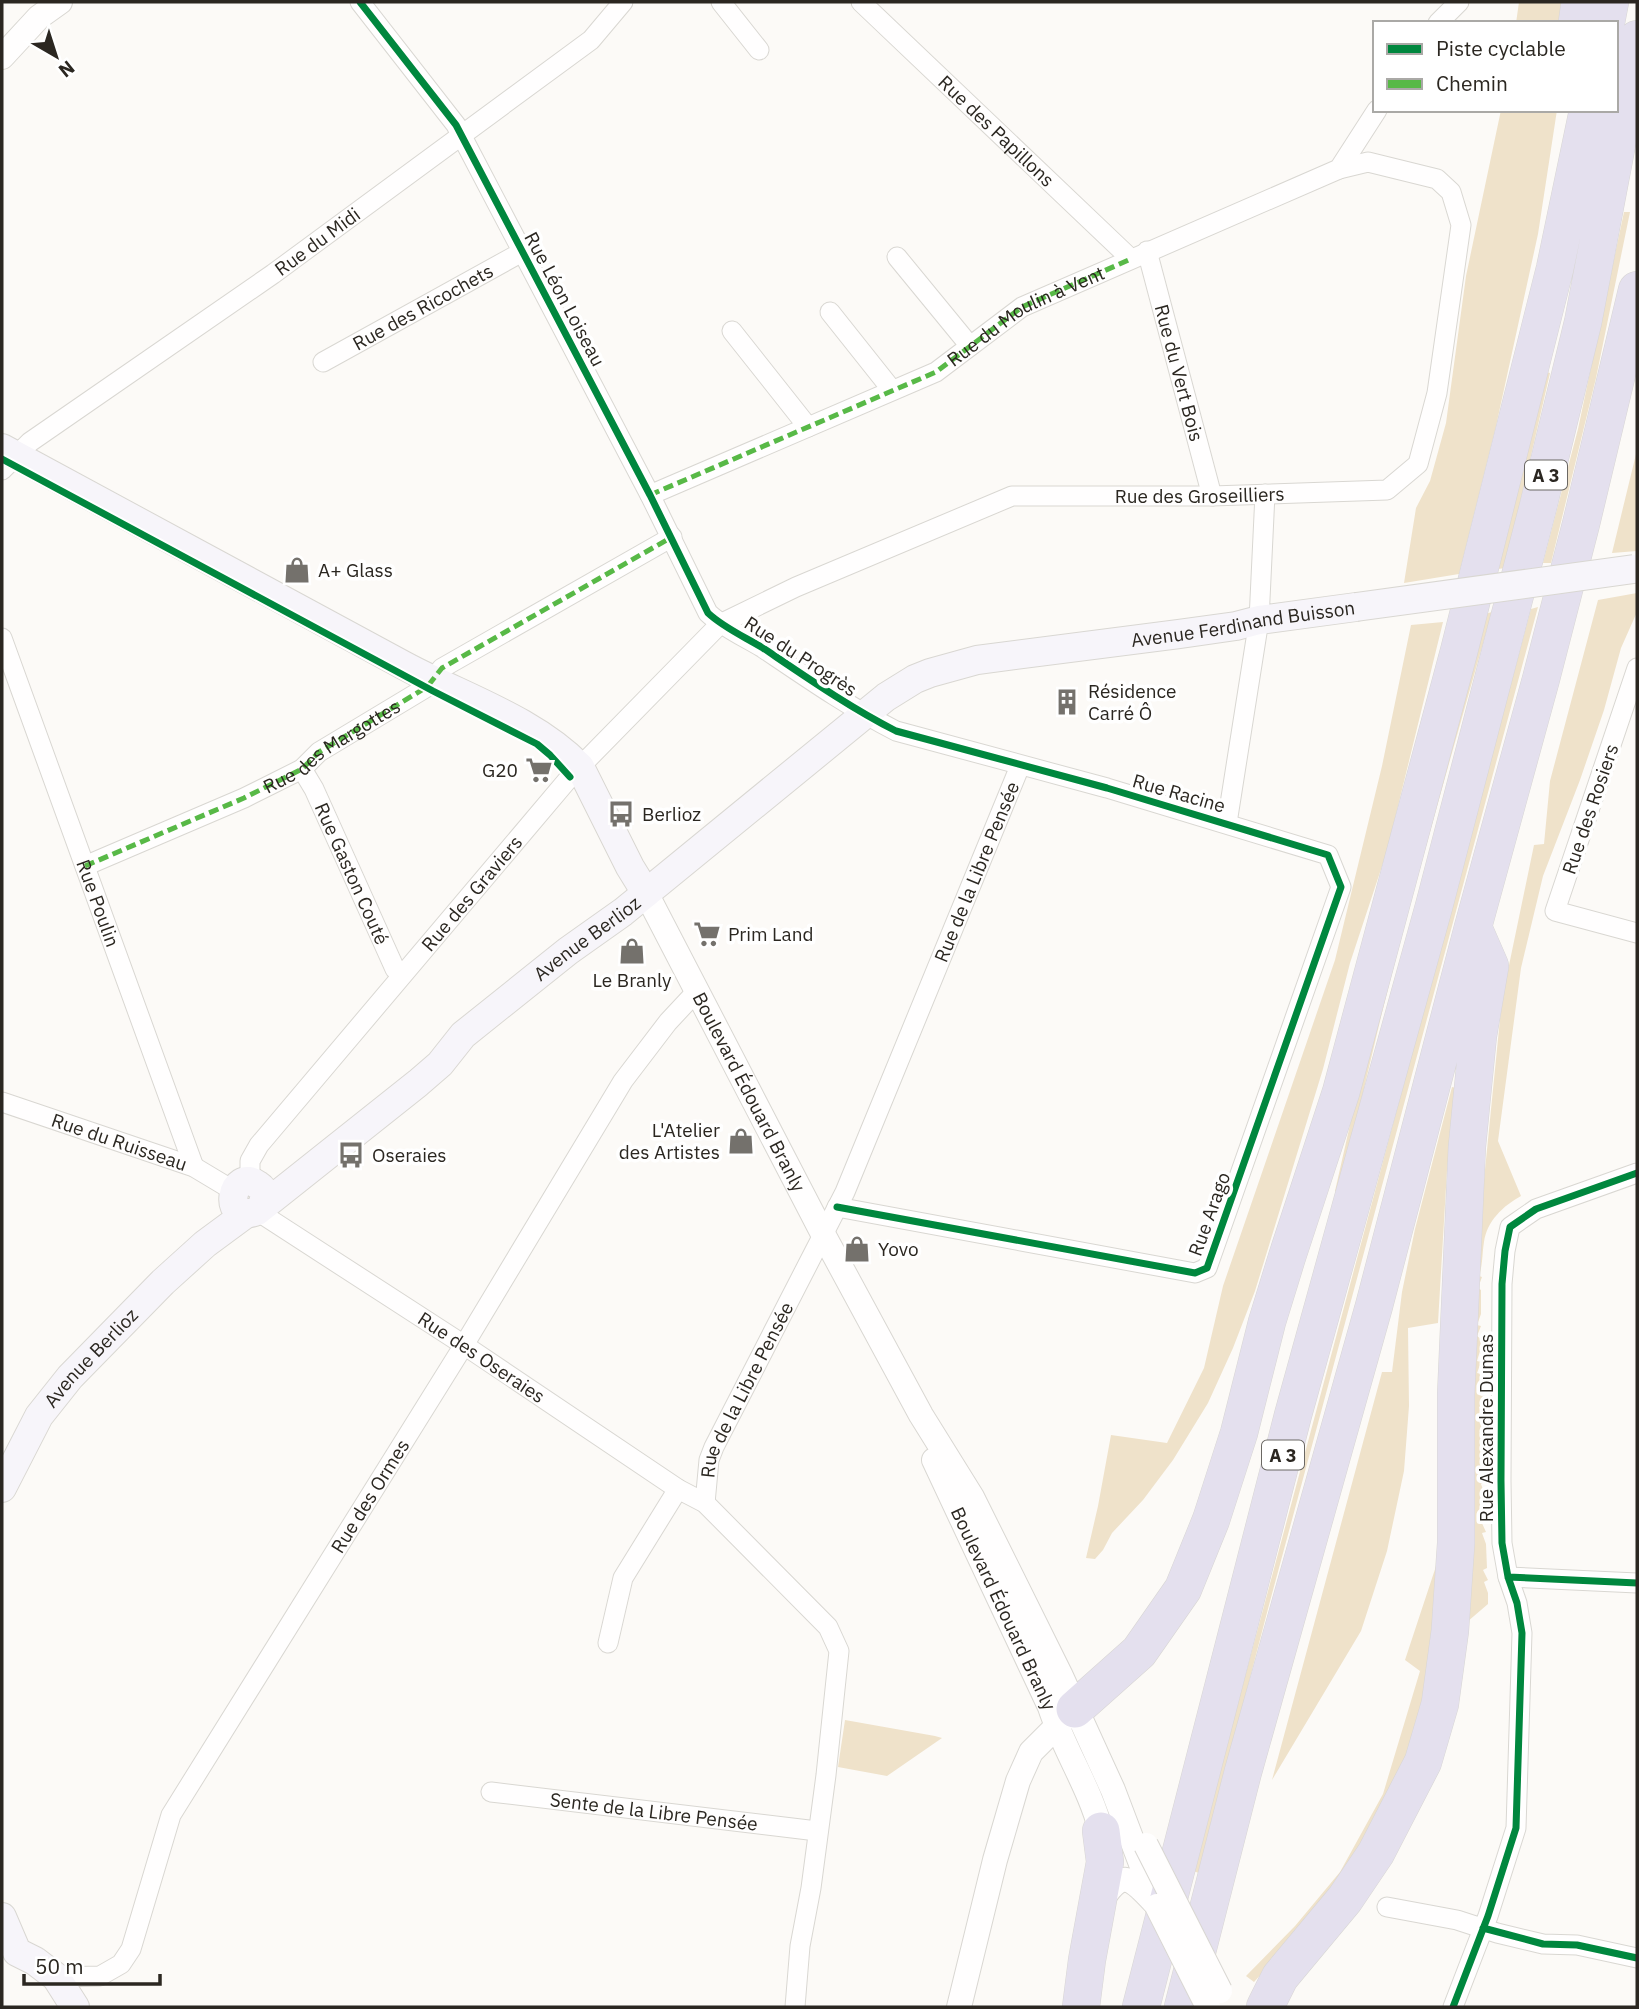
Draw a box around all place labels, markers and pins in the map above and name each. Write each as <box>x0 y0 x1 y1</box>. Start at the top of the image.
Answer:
shop icon: A+ Glass <box>282 555 312 585</box>
place label: A+ Glass <box>318 558 393 582</box>
place label: Résidence Carré Ô <box>1088 679 1176 725</box>
building icon: Résidence Carré Ô <box>1052 687 1082 717</box>
supermarket icon: G20 <box>524 755 554 785</box>
place label: G20 <box>482 758 518 782</box>
bus stop icon: Berlioz <box>606 799 636 829</box>
place label: Berlioz <box>642 802 701 826</box>
supermarket icon: Prim Land <box>692 919 722 949</box>
place label: Prim Land <box>728 922 814 946</box>
shop icon: Le Branly <box>617 936 647 966</box>
place label: Le Branly <box>593 968 672 992</box>
place label: L'Atelier des Artistes <box>619 1118 720 1164</box>
shop icon: L'Atelier des Artistes <box>726 1126 756 1156</box>
bus stop icon: Oseraies <box>336 1140 366 1170</box>
place label: Oseraies <box>372 1143 447 1167</box>
shop icon: Yovo <box>842 1234 872 1264</box>
place label: Yovo <box>878 1237 919 1261</box>

